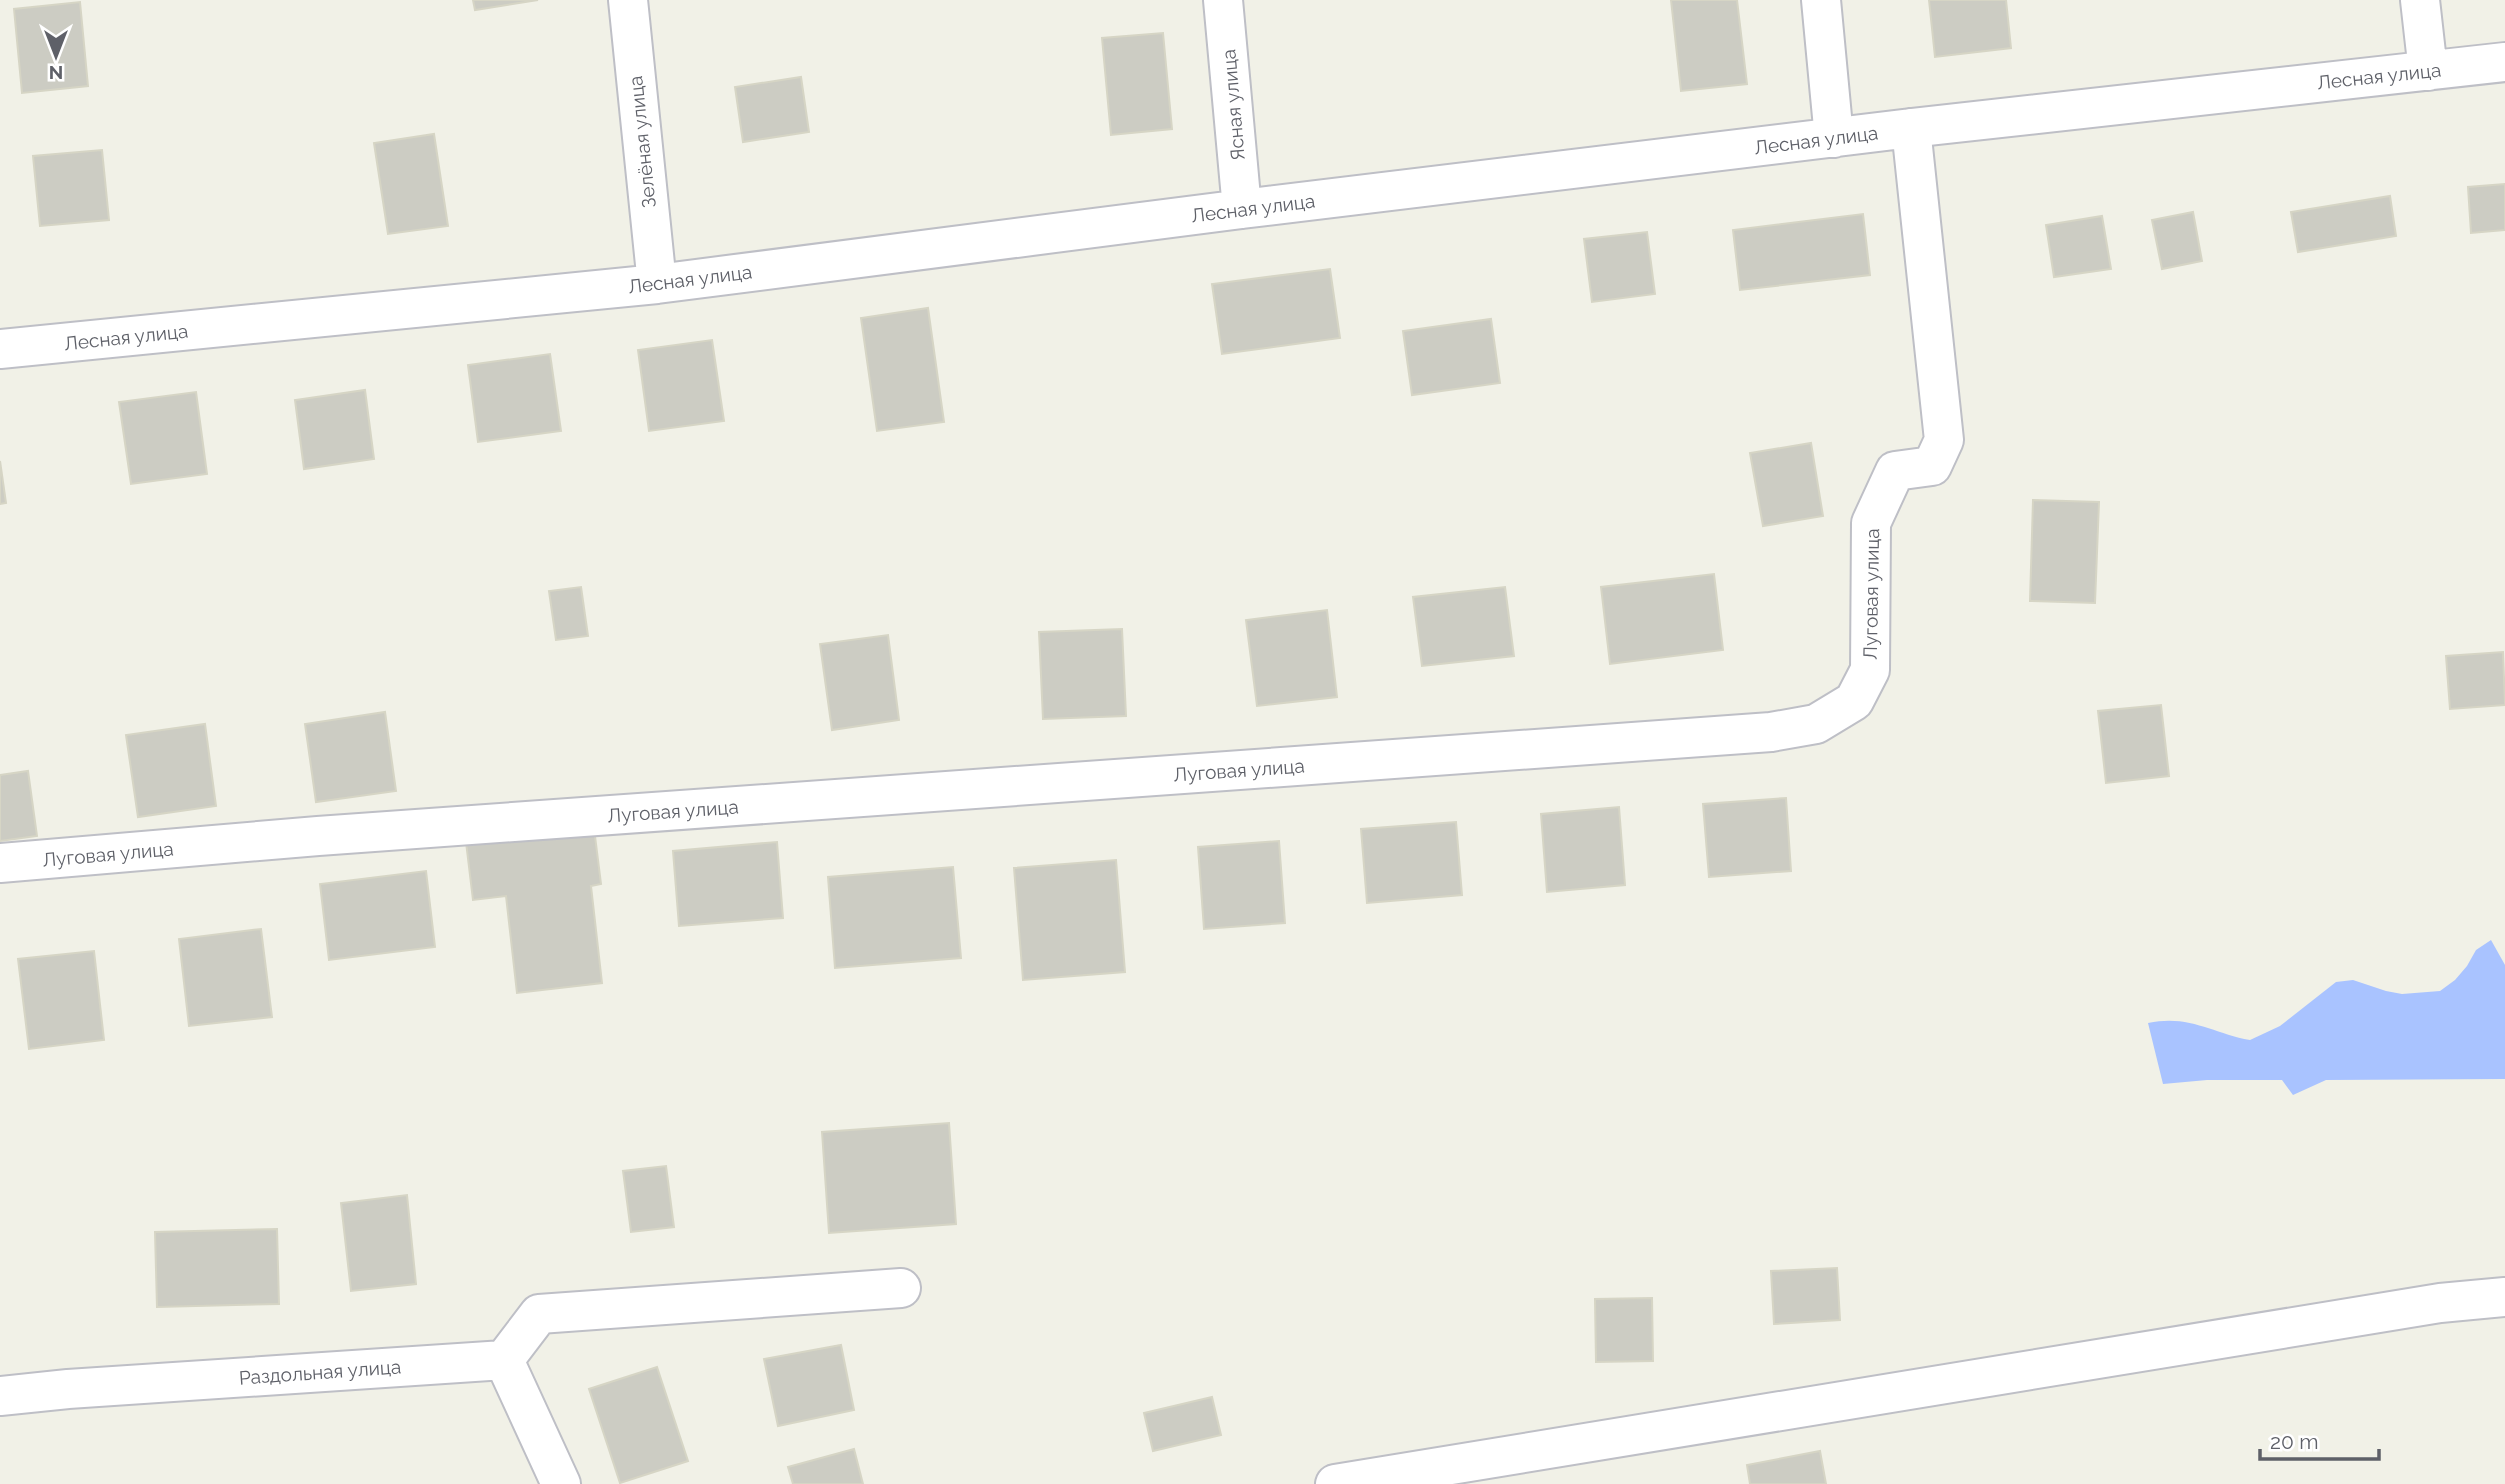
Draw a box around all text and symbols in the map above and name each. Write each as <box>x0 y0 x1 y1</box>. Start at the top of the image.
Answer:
north arrow <box>21 21 91 91</box>
street label: Ясная улица <box>1217 48 1249 162</box>
street label: Лесная улица <box>2316 59 2442 93</box>
text: N <box>49 62 63 84</box>
street label: Зелёная улица <box>624 75 660 209</box>
street label: Лесная улица <box>1753 121 1879 159</box>
street label: Лесная улица <box>1190 189 1316 227</box>
street label: Лесная улица <box>627 260 753 298</box>
street label: Лесная улица <box>63 320 189 354</box>
street label: Луговая улица <box>1859 528 1883 660</box>
street label: Луговая улица <box>1173 754 1305 786</box>
street label: Луговая улица <box>607 795 739 827</box>
street label: Луговая улица <box>42 837 174 871</box>
street label: Раздольная улица <box>238 1355 402 1389</box>
scale bar <box>2260 1418 2379 1462</box>
text: 20 m <box>2270 1429 2318 1454</box>

